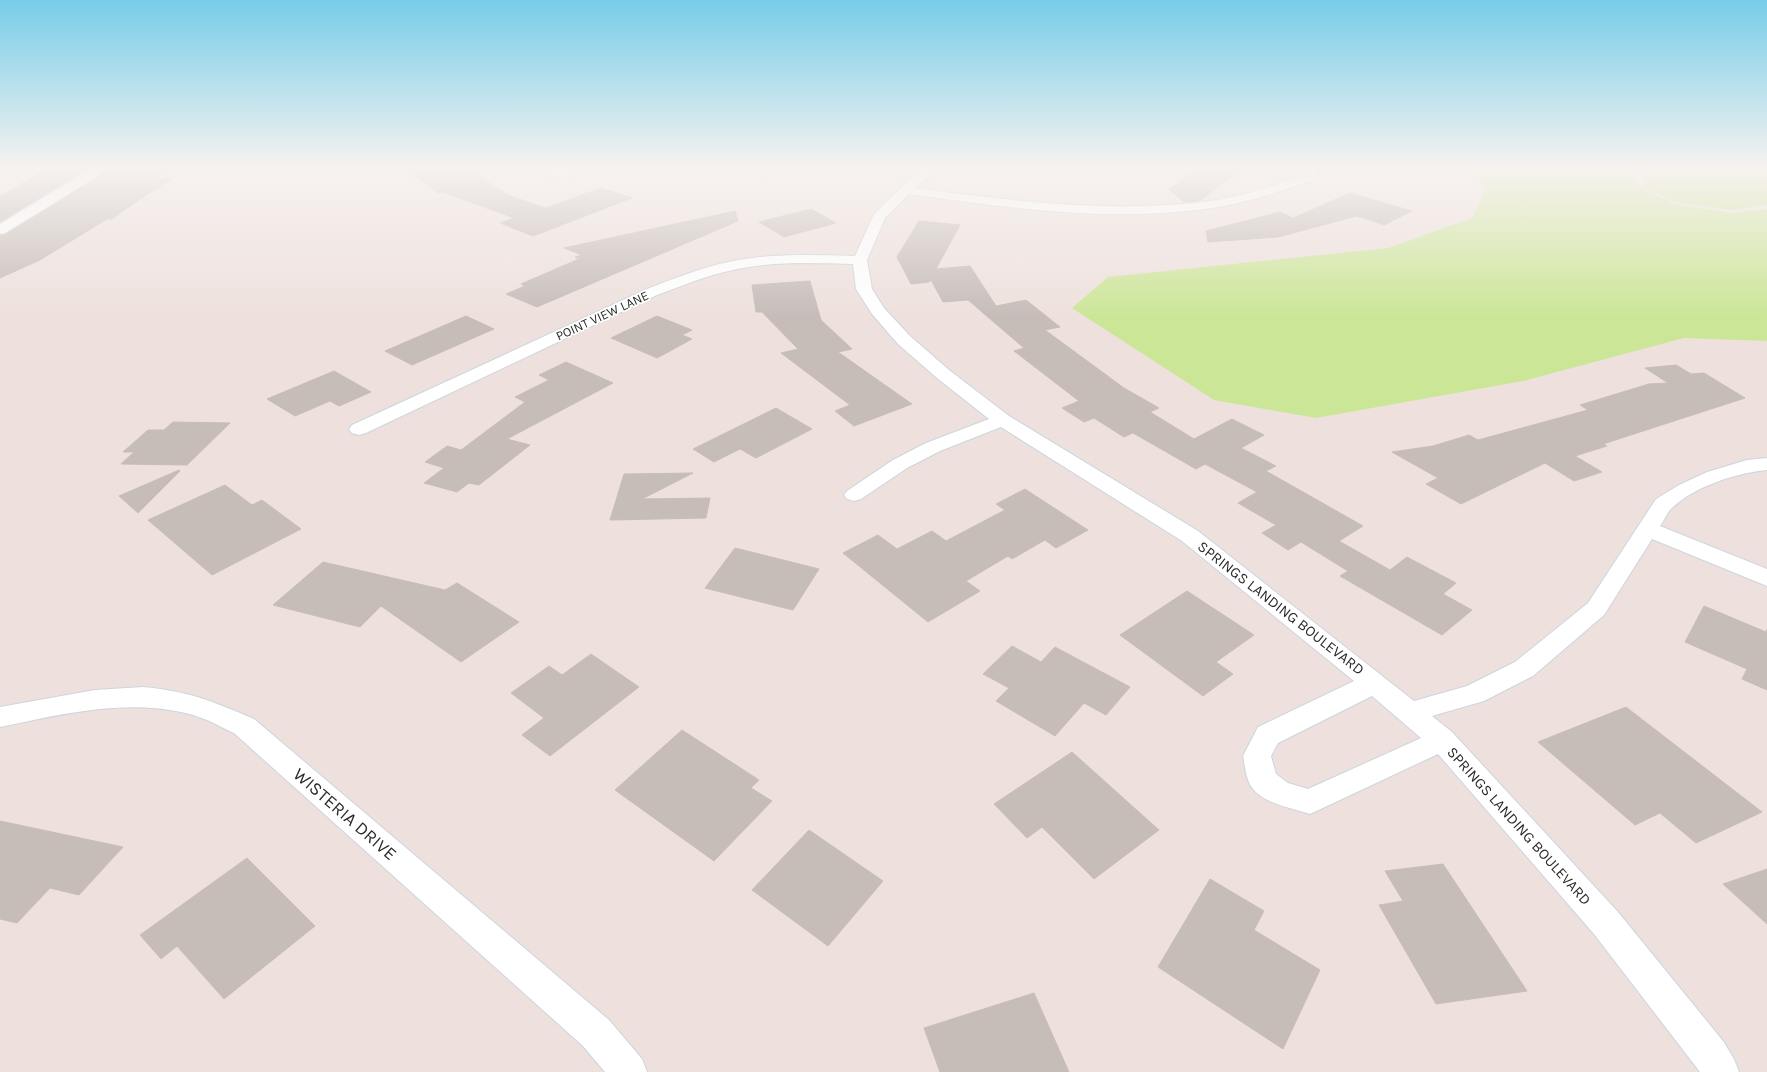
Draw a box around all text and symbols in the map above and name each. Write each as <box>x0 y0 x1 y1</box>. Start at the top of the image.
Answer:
street label: POINT VIEW LANE <box>554 287 651 343</box>
street label: SPRINGS LANDING BOULEVARD <box>1194 537 1368 679</box>
street label: SPRINGS LANDING BOULEVARD <box>1443 743 1595 909</box>
street label: WISTERIA DRIVE <box>289 763 401 865</box>

